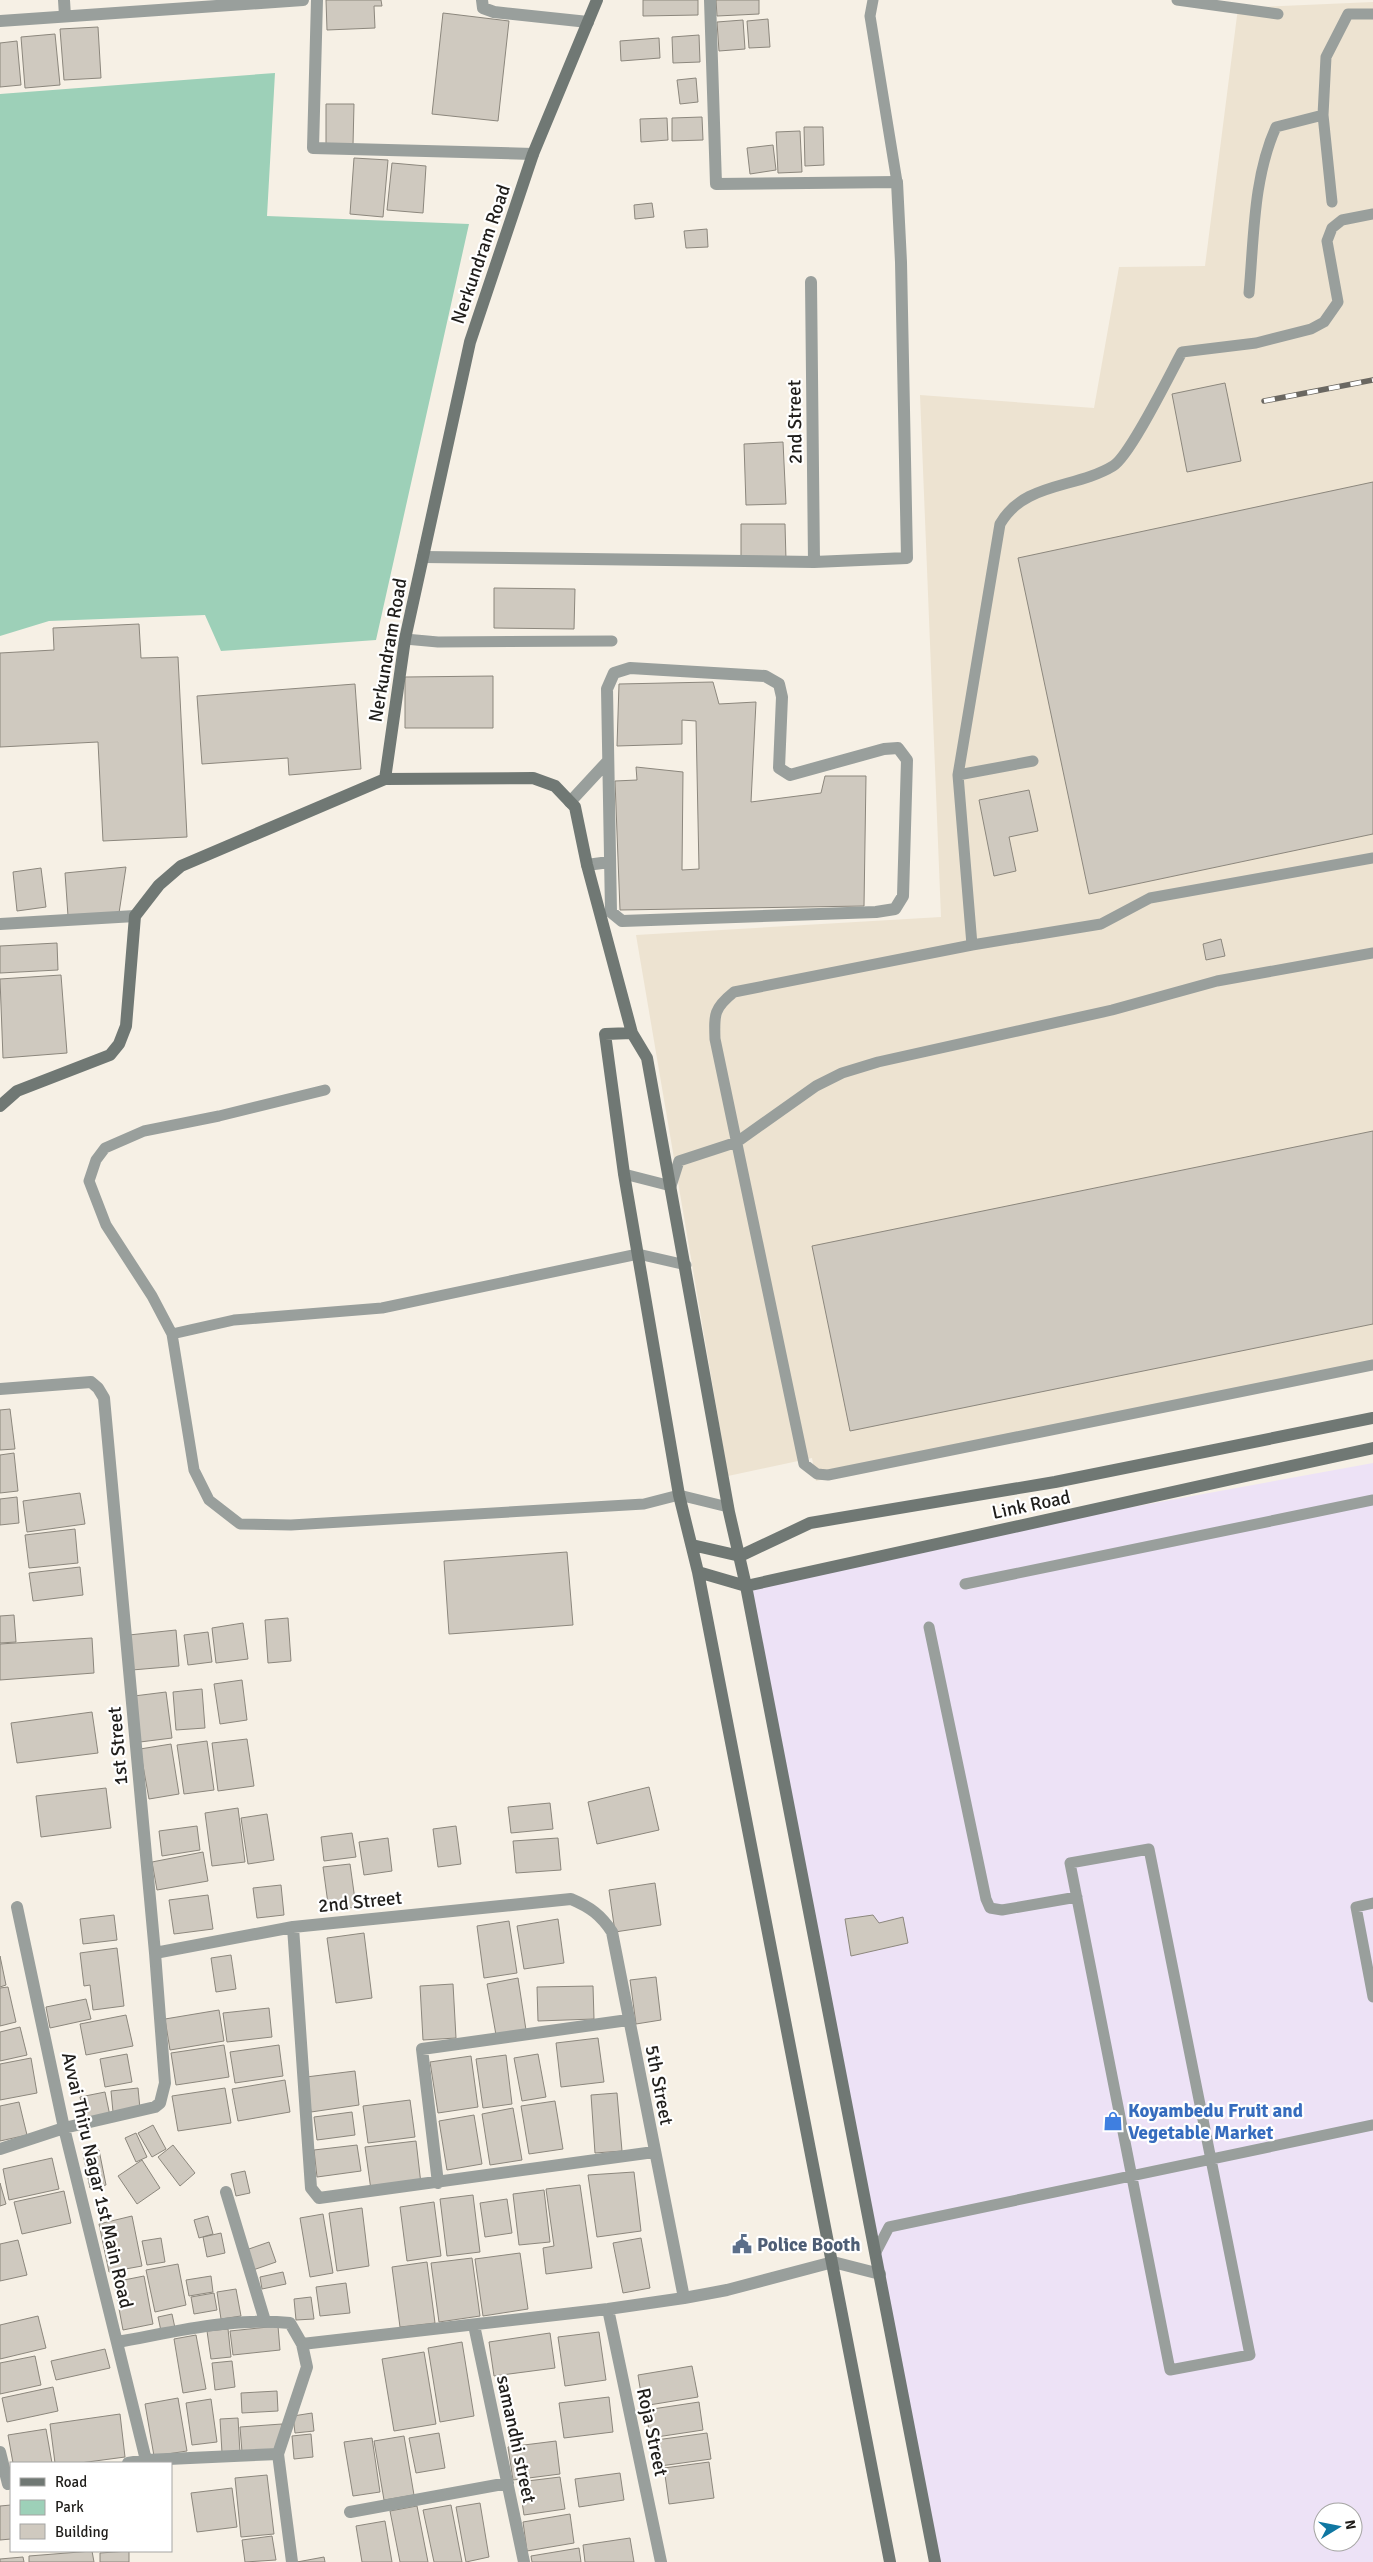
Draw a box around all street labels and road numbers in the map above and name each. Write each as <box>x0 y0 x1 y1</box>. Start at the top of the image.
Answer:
street label: Nerkundram Road <box>446 181 516 327</box>
street label: 2nd Street <box>782 379 808 464</box>
street label: Nerkundram Road <box>363 576 412 724</box>
street label: Link Road <box>990 1485 1073 1525</box>
street label: 1st Street <box>103 1705 133 1786</box>
street label: 2nd Street <box>317 1886 404 1918</box>
street label: 5th Street <box>640 2043 679 2128</box>
street label: Avvai Thiru Nagar 1st Main Road <box>56 2050 138 2311</box>
street label: samandhi street <box>491 2373 541 2506</box>
street label: Roja Street <box>631 2386 673 2479</box>

